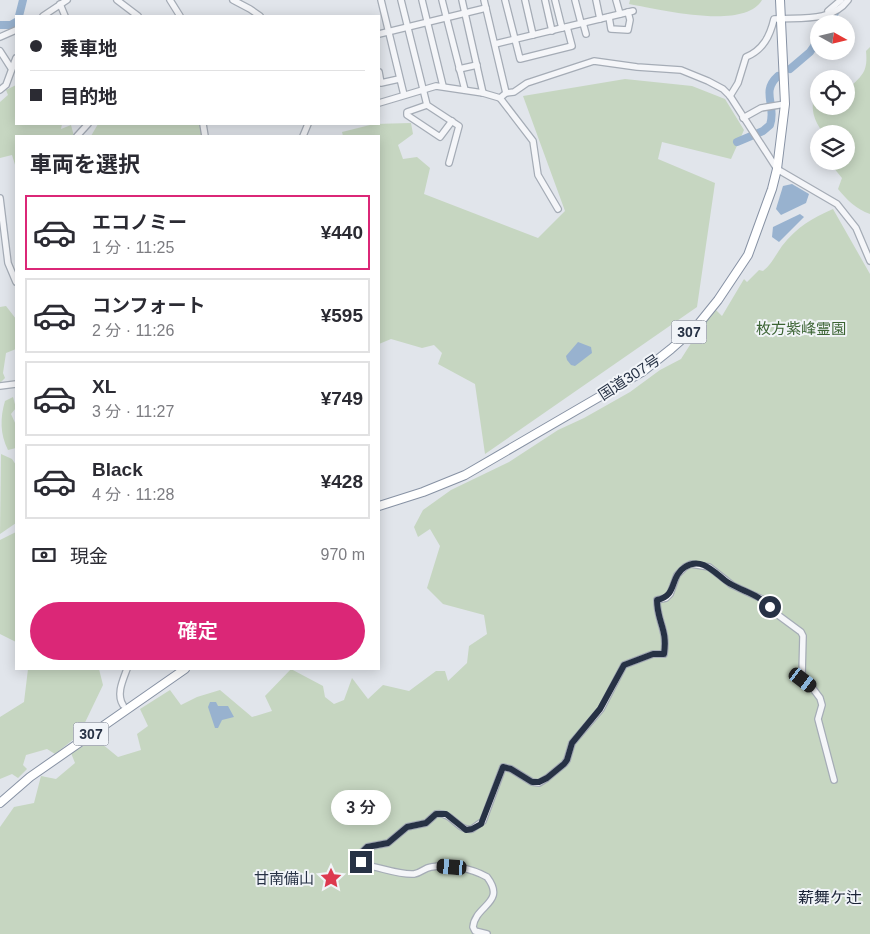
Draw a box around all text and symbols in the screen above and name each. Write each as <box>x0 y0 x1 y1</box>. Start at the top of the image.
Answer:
north arrow <box>810 15 855 60</box>
map controls <box>810 15 855 170</box>
text: 乗車地 <box>60 38 117 59</box>
button: locate <box>810 70 855 115</box>
text: 目的地 <box>60 86 117 107</box>
button: layers <box>810 125 855 170</box>
text: 車両を選択 <box>30 152 140 177</box>
icon: car <box>32 210 77 255</box>
text: エコノミー <box>92 212 187 233</box>
text: ¥440 <box>321 222 363 243</box>
text: 1 分 · 11:25 <box>92 239 174 256</box>
icon: car <box>32 293 77 338</box>
text: コンフォート <box>92 295 205 316</box>
text: ¥595 <box>321 305 363 326</box>
park label: 枚方紫峰霊園 <box>756 320 846 337</box>
road number: 307 <box>672 321 706 344</box>
text: 2 分 · 11:26 <box>92 322 174 339</box>
street label: 国道307号 <box>595 351 663 403</box>
icon: car <box>32 376 77 421</box>
text: XL <box>92 376 116 397</box>
text: ¥749 <box>321 388 363 409</box>
text: 3 分 · 11:27 <box>92 403 174 420</box>
icon: car <box>32 459 77 504</box>
text: Black <box>92 459 143 480</box>
text: ¥428 <box>321 471 363 492</box>
text: 4 分 · 11:28 <box>92 486 174 503</box>
icon: cash <box>30 541 58 569</box>
text: 現金 <box>70 546 108 567</box>
text: 970 m <box>321 546 365 563</box>
route start <box>759 596 781 618</box>
button: 確定 <box>30 602 365 660</box>
car <box>786 665 819 695</box>
road number: 307 <box>74 722 108 746</box>
callout: 3 分 <box>331 790 391 824</box>
text: 3 分 <box>346 799 376 816</box>
route end <box>350 851 372 873</box>
car <box>436 858 467 876</box>
place icon: 甘南備山 <box>318 865 344 891</box>
place label: 甘南備山 <box>254 870 314 887</box>
district label: 薪舞ケ辻 <box>798 889 862 906</box>

